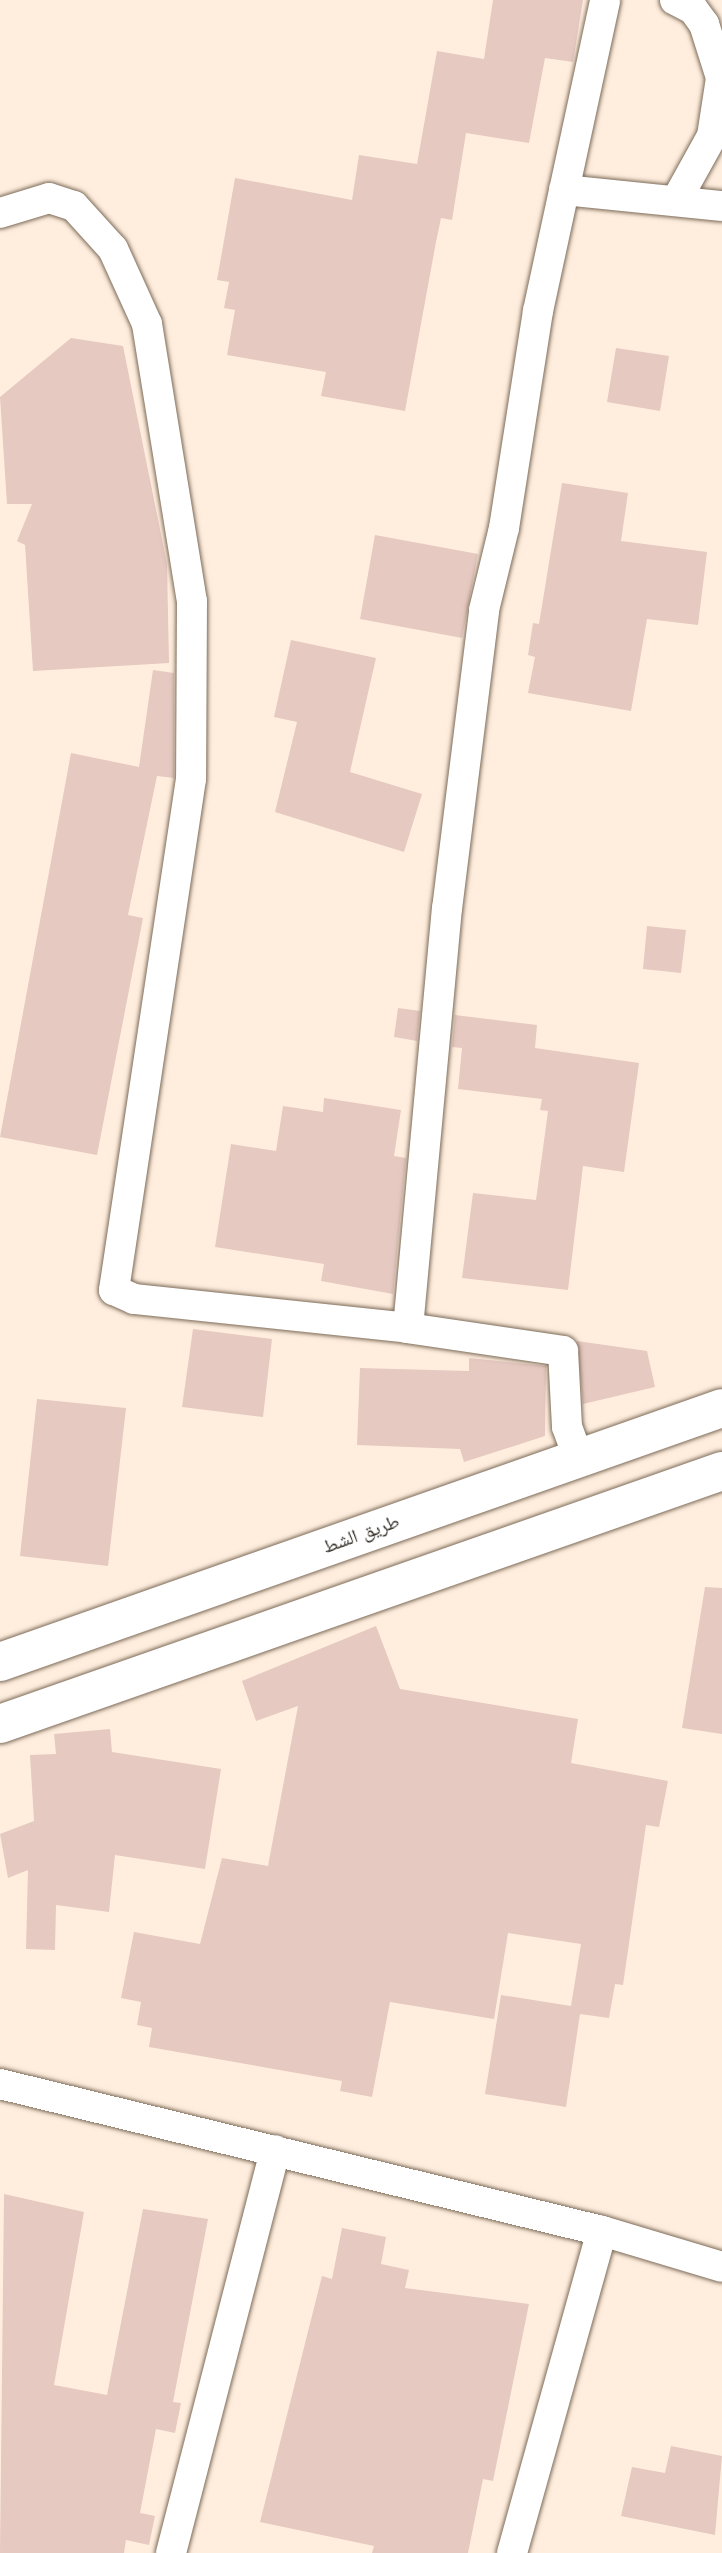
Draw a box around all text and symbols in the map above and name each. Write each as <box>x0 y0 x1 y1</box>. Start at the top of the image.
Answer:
street label: طريق الشط <box>319 1510 403 1558</box>

